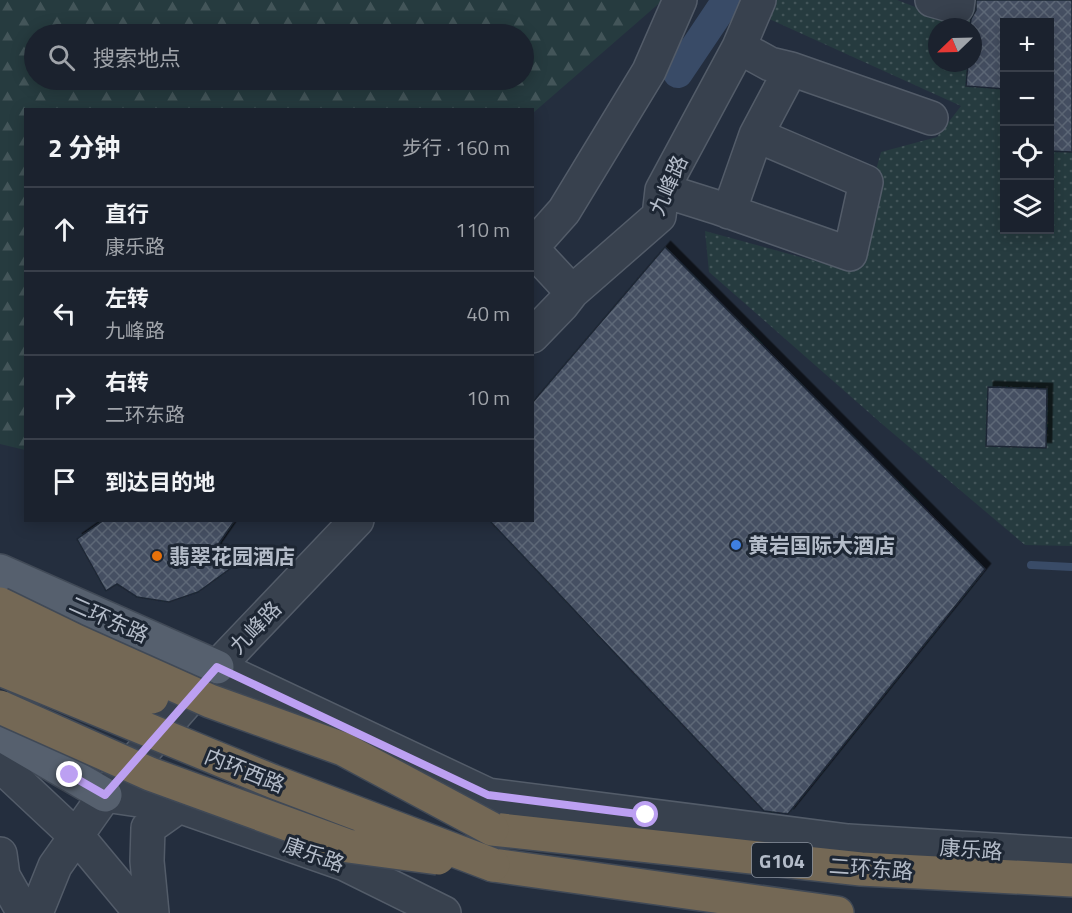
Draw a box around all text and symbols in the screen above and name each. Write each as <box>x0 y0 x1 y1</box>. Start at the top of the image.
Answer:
north arrow <box>928 18 982 72</box>
map controls <box>1000 18 1054 234</box>
button: + <box>1000 18 1054 72</box>
search box <box>24 24 534 90</box>
icon: search <box>45 41 78 74</box>
text: 搜索地点 <box>93 41 181 75</box>
button: − <box>1000 72 1054 126</box>
button: locate <box>1000 126 1054 180</box>
text: 2 分钟 <box>48 128 120 167</box>
text: 步行 · 160 m <box>402 132 510 163</box>
street label: 九峰路 <box>641 150 695 220</box>
button: layers <box>1000 180 1054 234</box>
text: 直行 <box>105 197 149 231</box>
icon: ahead <box>48 213 81 246</box>
text: 110 m <box>455 214 510 245</box>
text: 康乐路 <box>105 231 165 262</box>
text: 左转 <box>105 281 149 315</box>
icon: left <box>48 297 81 330</box>
text: 40 m <box>466 298 510 329</box>
text: 九峰路 <box>105 315 165 346</box>
text: 右转 <box>105 365 149 399</box>
icon: right <box>48 381 81 414</box>
text: 10 m <box>466 382 510 413</box>
text: 二环东路 <box>105 399 185 430</box>
icon: arrive <box>48 465 81 498</box>
text: 到达目的地 <box>105 465 215 499</box>
place label: 黄岩国际大酒店 <box>748 529 895 561</box>
marker: 黄岩国际大酒店 <box>729 538 743 552</box>
place label: 翡翠花园酒店 <box>169 540 295 572</box>
marker: 翡翠花园酒店 <box>150 549 164 563</box>
street label: 二环东路 <box>64 587 154 651</box>
street label: 九峰路 <box>222 593 288 661</box>
street label: 内环西路 <box>200 739 290 801</box>
route end <box>56 761 82 787</box>
route start <box>632 801 658 827</box>
street label: 康乐路 <box>279 828 349 880</box>
street label: 康乐路 <box>938 831 1004 867</box>
road number: G104 <box>752 843 812 877</box>
street label: 二环东路 <box>828 849 914 887</box>

